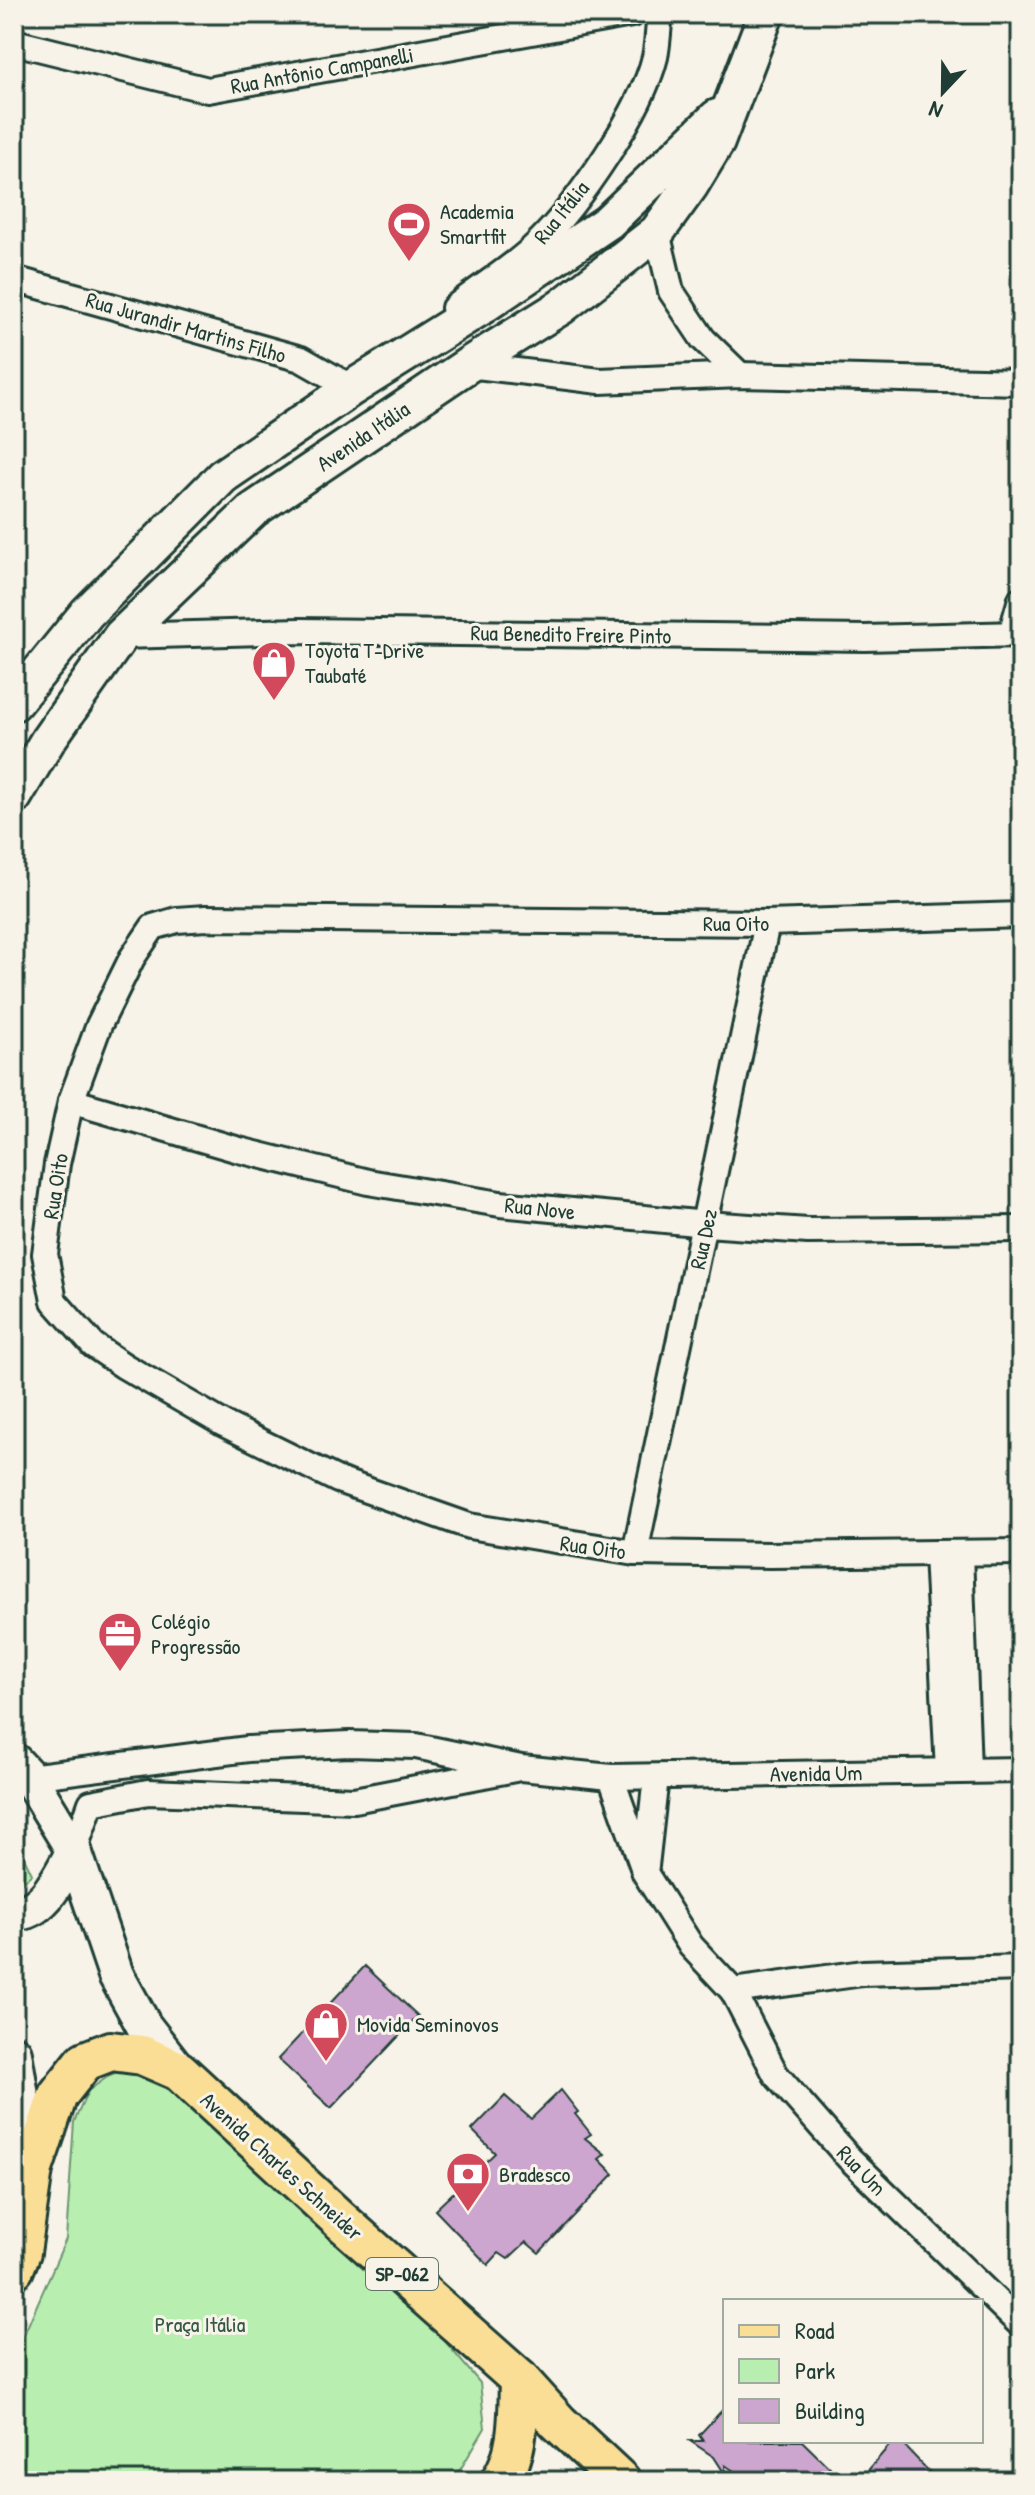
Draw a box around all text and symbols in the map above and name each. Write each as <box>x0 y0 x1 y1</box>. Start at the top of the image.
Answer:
street label: Rua Antônio Campanelli <box>228 39 416 101</box>
north arrow <box>903 52 983 132</box>
text: N <box>924 94 947 127</box>
street label: Rua Itália <box>526 174 596 250</box>
place label: Academia Smartfit <box>440 196 514 251</box>
sports icon: Academia Smartfit <box>385 200 433 263</box>
street label: Rua Jurandir Martins Filho <box>82 284 290 370</box>
street label: Avenida Itália <box>311 394 416 478</box>
street label: Rua Benedito Freire Pinto <box>470 617 672 651</box>
place label: Toyota T-Drive Taubaté <box>305 635 424 690</box>
shop icon: Toyota T-Drive Taubaté <box>250 639 298 702</box>
street label: Rua Oito <box>703 908 769 938</box>
street label: Rua Oito <box>35 1151 75 1221</box>
street label: Rua Nove <box>503 1189 577 1227</box>
street label: Rua Dez <box>682 1206 724 1272</box>
street label: Rua Oito <box>558 1528 628 1566</box>
place label: Colégio Progressão <box>151 1606 240 1661</box>
office icon: Colégio Progressão <box>96 1610 144 1673</box>
street label: Avenida Um <box>769 1757 863 1789</box>
shop icon: Movida Seminovos <box>302 2000 350 2063</box>
place label: Movida Seminovos <box>357 2009 499 2039</box>
street label: Avenida Charles Schneider <box>194 2085 370 2248</box>
street label: Rua Um <box>831 2138 893 2202</box>
bank icon: Bradesco <box>444 2150 492 2213</box>
place label: Bradesco <box>499 2159 571 2189</box>
road number: SP-062 <box>366 2258 438 2290</box>
legend <box>723 2299 983 2443</box>
park label: Praça Itália <box>155 2309 246 2339</box>
text: Road <box>795 2314 834 2346</box>
text: Park <box>795 2354 835 2386</box>
text: Building <box>795 2394 865 2426</box>

